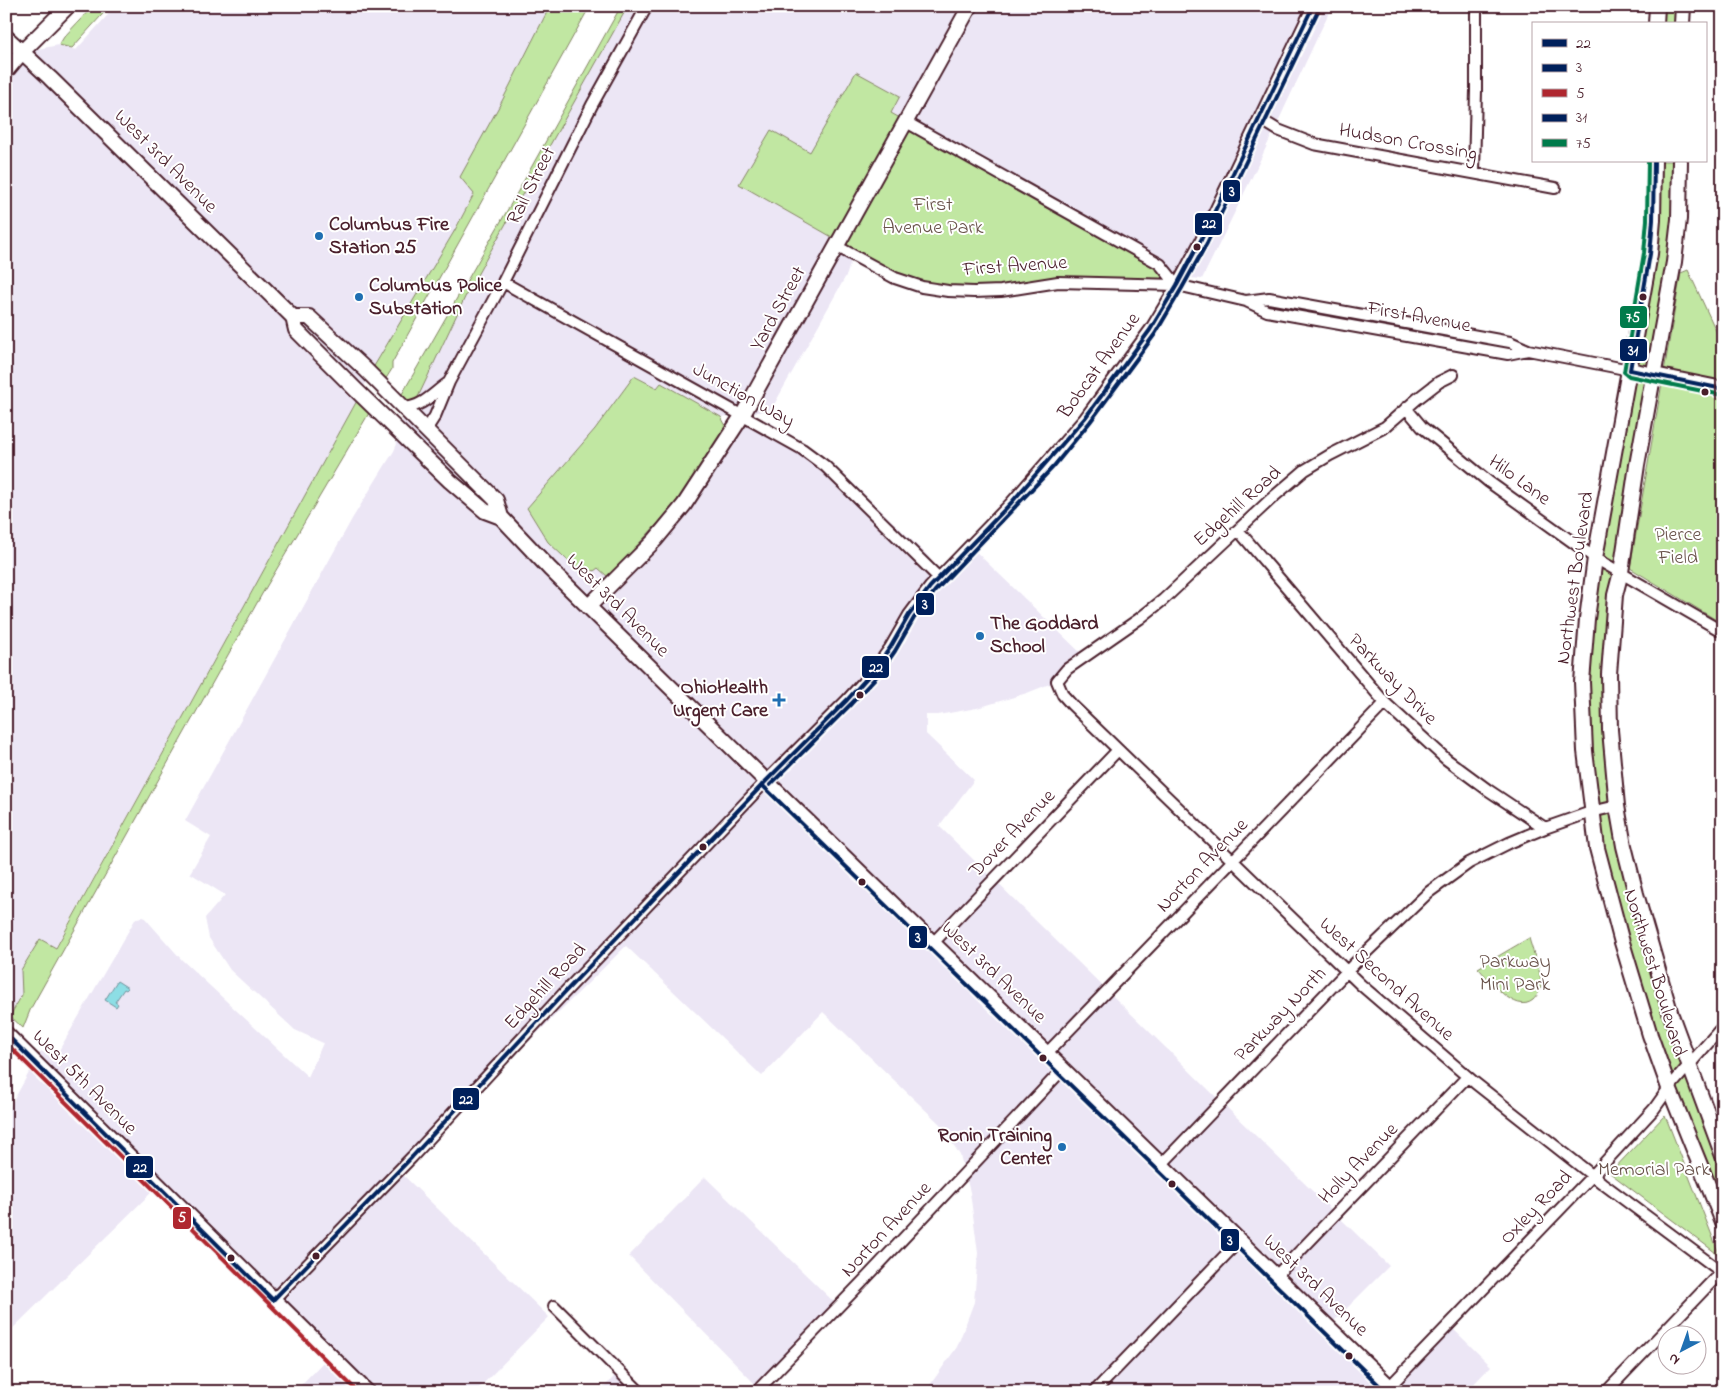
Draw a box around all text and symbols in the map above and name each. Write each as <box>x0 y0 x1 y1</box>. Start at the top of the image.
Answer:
legend <box>1532 22 1706 162</box>
text: 22 <box>1576 33 1591 55</box>
text: 3 <box>1576 57 1582 79</box>
text: 5 <box>1576 83 1585 105</box>
street label: West 3rd Avenue <box>106 103 224 221</box>
text: 31 <box>1576 107 1587 129</box>
street label: Hudson Crossing <box>1336 117 1480 170</box>
text: 75 <box>1576 133 1591 155</box>
street label: Rail Street <box>500 142 564 230</box>
line badge: 3 <box>1222 179 1241 203</box>
text: 3 <box>1228 182 1235 203</box>
park label: First Avenue Park <box>883 191 984 243</box>
place label: Columbus Fire Station 25 <box>329 211 450 263</box>
line badge: 22 <box>1194 212 1223 236</box>
text: 22 <box>1201 214 1216 235</box>
marker: Columbus Fire Station 25 <box>313 230 325 242</box>
unlabelled marker <box>1192 242 1202 252</box>
street label: First Avenue <box>961 249 1068 285</box>
street label: Yard Street <box>744 261 814 357</box>
place label: Columbus Police Substation <box>369 272 503 324</box>
marker: Columbus Police Substation <box>353 291 365 303</box>
unlabelled marker <box>1638 292 1648 302</box>
street label: First Avenue <box>1364 294 1473 341</box>
line badge: 75 <box>1619 305 1648 329</box>
street label: Bobcat Avenue <box>1051 307 1148 426</box>
text: 75 <box>1626 308 1640 329</box>
line badge: 31 <box>1619 338 1648 362</box>
text: 31 <box>1627 341 1639 362</box>
street label: Junction Way <box>687 356 799 436</box>
unlabelled marker <box>1700 387 1710 397</box>
street label: Hilo Lane <box>1482 448 1556 514</box>
street label: Edgehill Road <box>1188 460 1289 555</box>
street label: Northwest Boulevard <box>1550 490 1602 666</box>
park label: Pierce Field <box>1655 521 1702 573</box>
street label: West 3rd Avenue <box>558 547 676 665</box>
line badge: 3 <box>915 592 935 616</box>
text: 3 <box>921 595 928 616</box>
place label: The Goddard School <box>990 610 1099 662</box>
street label: Parkway Drive <box>1341 628 1443 733</box>
marker: The Goddard School <box>974 630 986 642</box>
line badge: 22 <box>861 655 890 679</box>
text: 22 <box>868 658 883 679</box>
place label: OhioHealth Urgent Care <box>673 674 769 727</box>
unlabelled marker <box>855 690 865 700</box>
marker: OhioHealth Urgent Care <box>772 693 786 707</box>
street label: Dover Avenue <box>962 783 1063 886</box>
street label: Norton Avenue <box>1150 812 1256 920</box>
unlabelled marker <box>698 842 708 852</box>
unlabelled marker <box>857 877 867 887</box>
street label: Northwest Boulevard <box>1615 886 1693 1060</box>
street label: West Second Avenue <box>1312 911 1460 1049</box>
street label: West 3rd Avenue <box>934 915 1052 1031</box>
line badge: 3 <box>908 925 928 949</box>
text: 3 <box>914 928 921 949</box>
street label: Edgehill Road <box>498 937 595 1038</box>
park label: Parkway Mini Park <box>1479 948 1551 1000</box>
street label: Parkway North <box>1228 961 1334 1069</box>
street label: West 5th Avenue <box>25 1024 143 1142</box>
unlabelled marker <box>1038 1053 1048 1063</box>
line badge: 22 <box>452 1087 480 1111</box>
text: 22 <box>458 1090 473 1111</box>
street label: Holly Avenue <box>1312 1116 1406 1212</box>
place label: Ronin Training Center <box>938 1122 1053 1174</box>
marker: Ronin Training Center <box>1056 1141 1068 1153</box>
line badge: 22 <box>125 1155 154 1179</box>
park label: Memorial Park <box>1598 1156 1710 1185</box>
text: 22 <box>132 1158 147 1179</box>
street label: Oxley Road <box>1494 1164 1580 1252</box>
street label: Norton Avenue <box>835 1176 939 1284</box>
unlabelled marker <box>1167 1179 1177 1189</box>
line badge: 5 <box>172 1206 192 1230</box>
text: 5 <box>178 1208 186 1229</box>
line badge: 3 <box>1220 1228 1240 1252</box>
street label: West 3rd Avenue <box>1256 1228 1374 1344</box>
text: 3 <box>1226 1231 1233 1252</box>
unlabelled marker <box>311 1251 321 1261</box>
unlabelled marker <box>226 1253 236 1263</box>
north arrow <box>1656 1326 1706 1376</box>
text: N <box>1664 1348 1685 1370</box>
unlabelled marker <box>1344 1351 1354 1361</box>

